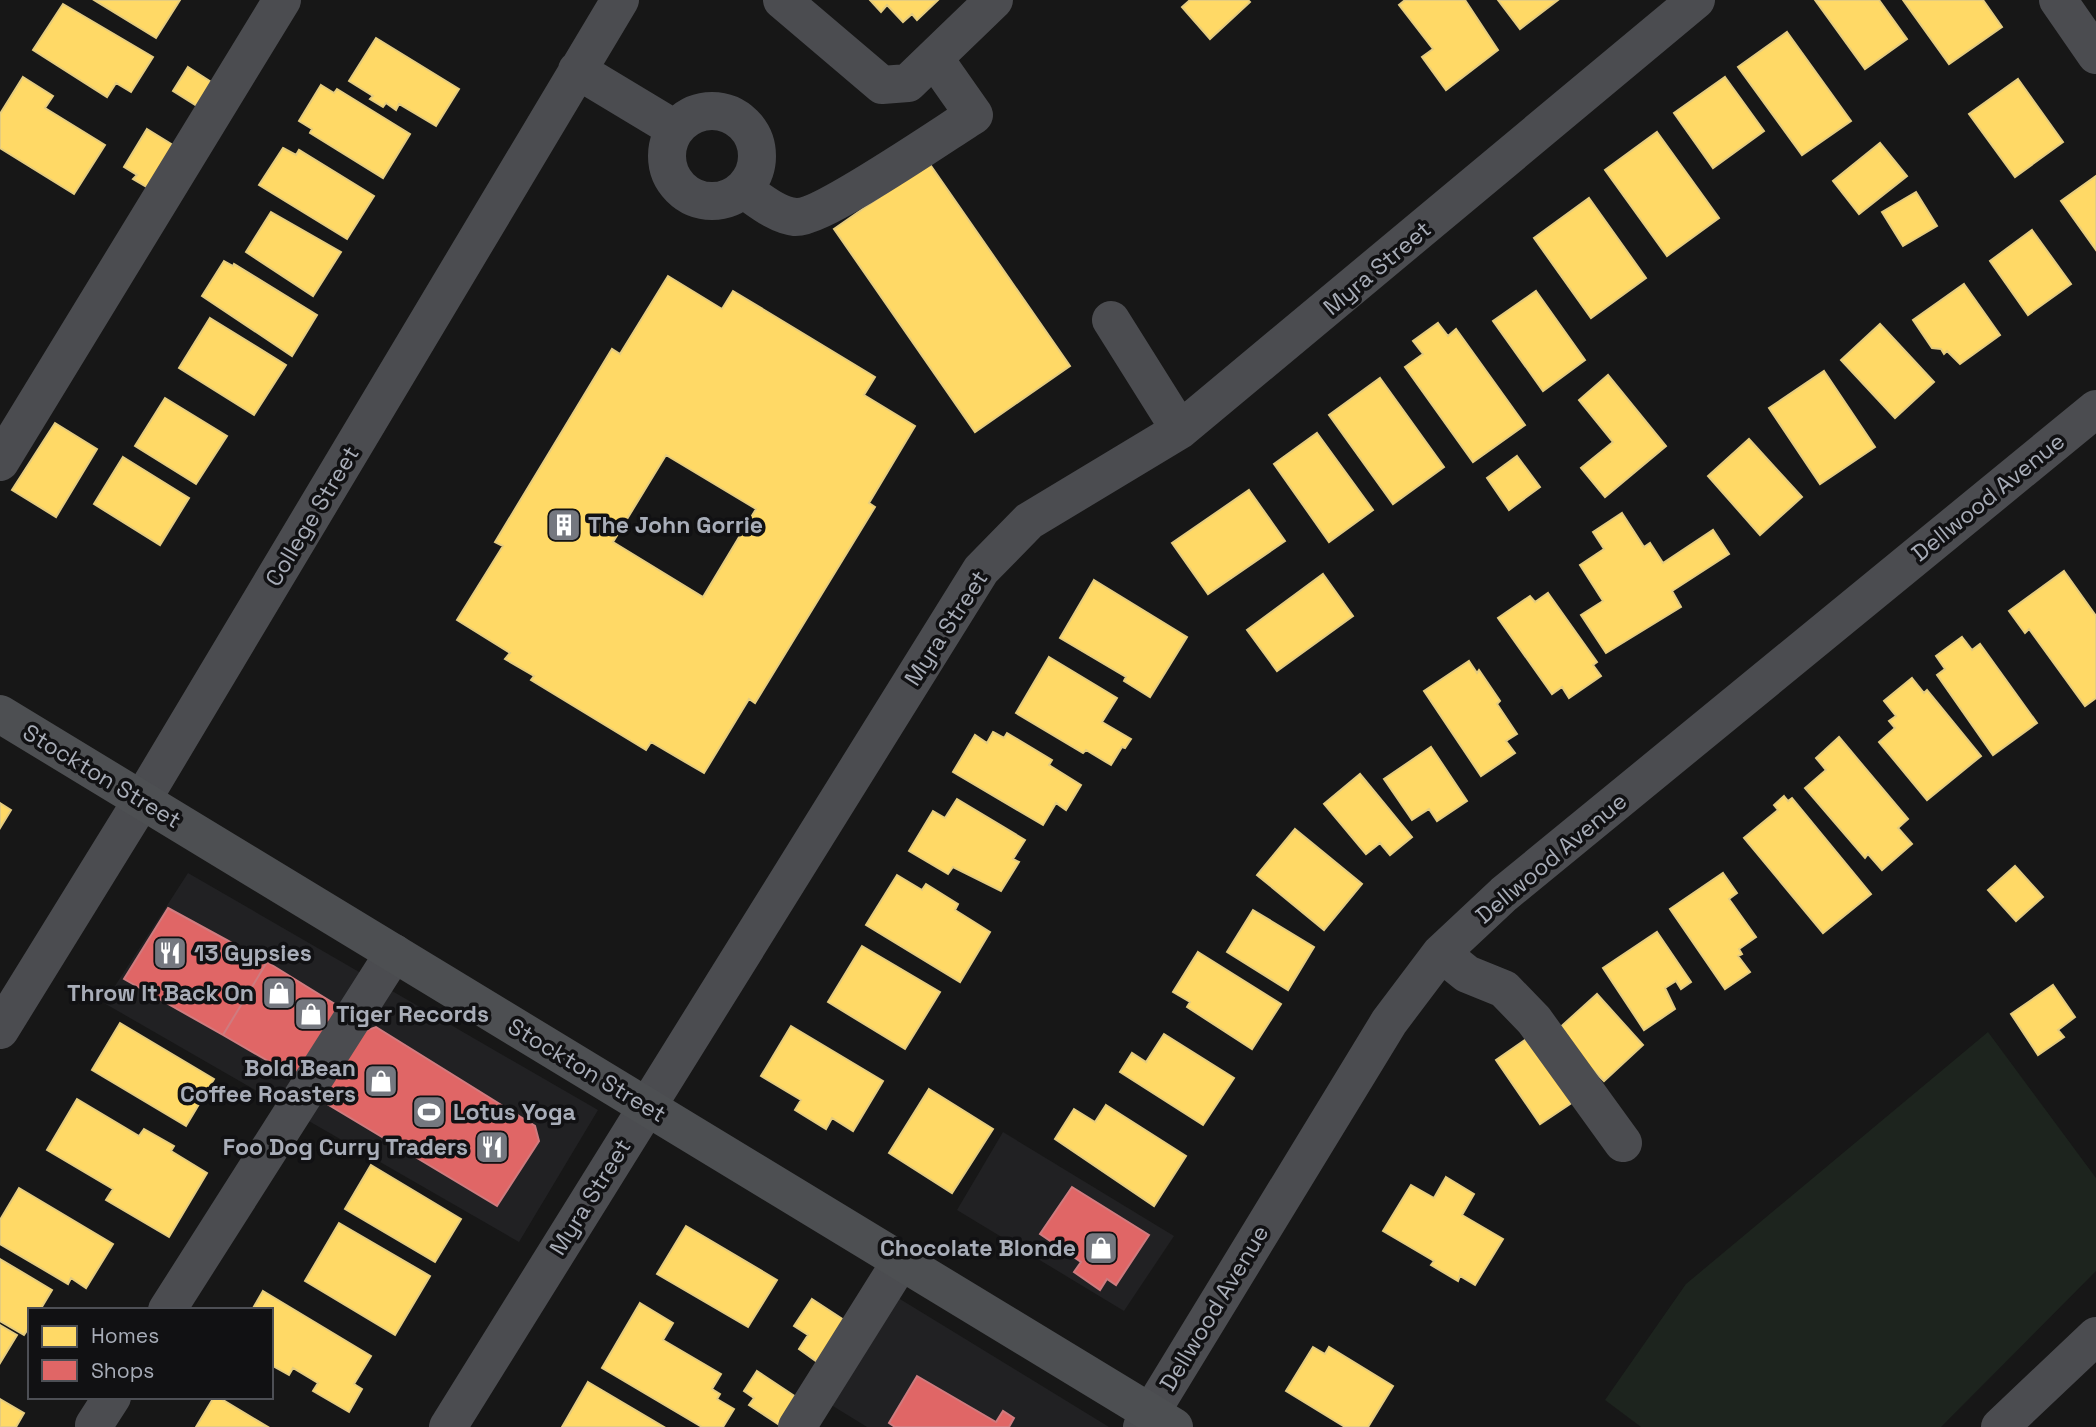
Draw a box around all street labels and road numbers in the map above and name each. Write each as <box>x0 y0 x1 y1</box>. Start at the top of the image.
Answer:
street label: Myra Street <box>1317 214 1437 322</box>
street label: Dellwood Avenue <box>1905 426 2071 568</box>
street label: College Street <box>258 440 366 592</box>
street label: Myra Street <box>898 565 994 691</box>
street label: Stockton Street <box>17 717 187 835</box>
street label: Dellwood Avenue <box>1469 786 1633 930</box>
street label: Stockton Street <box>502 1011 672 1129</box>
street label: Myra Street <box>542 1133 638 1261</box>
street label: Dellwood Avenue <box>1153 1220 1275 1396</box>

